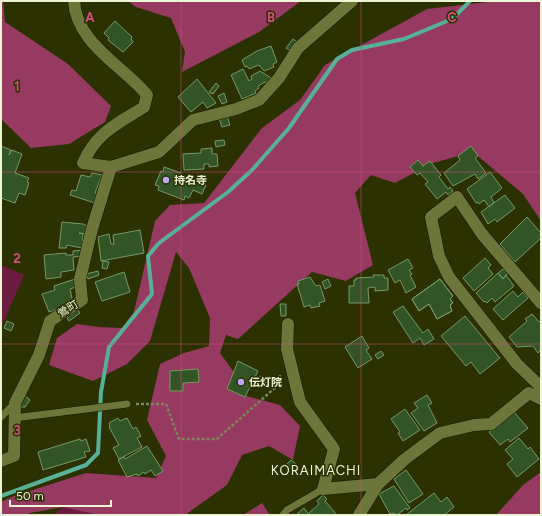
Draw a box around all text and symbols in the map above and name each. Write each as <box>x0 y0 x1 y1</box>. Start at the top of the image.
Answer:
text: A <box>85 10 95 25</box>
text: B <box>267 10 275 25</box>
text: C <box>447 10 457 25</box>
text: 1 <box>14 79 20 94</box>
place label: 持名寺 <box>174 174 207 187</box>
marker: 持名寺 <box>161 175 171 185</box>
text: 2 <box>13 251 21 266</box>
street label: 鶯町 <box>55 298 81 320</box>
place label: 伝灯院 <box>249 376 282 389</box>
marker: 伝灯院 <box>236 377 246 387</box>
text: 3 <box>13 423 21 438</box>
district label: KORAIMACHI <box>271 463 361 478</box>
scale bar <box>10 482 111 508</box>
text: 50 m <box>16 489 44 503</box>

